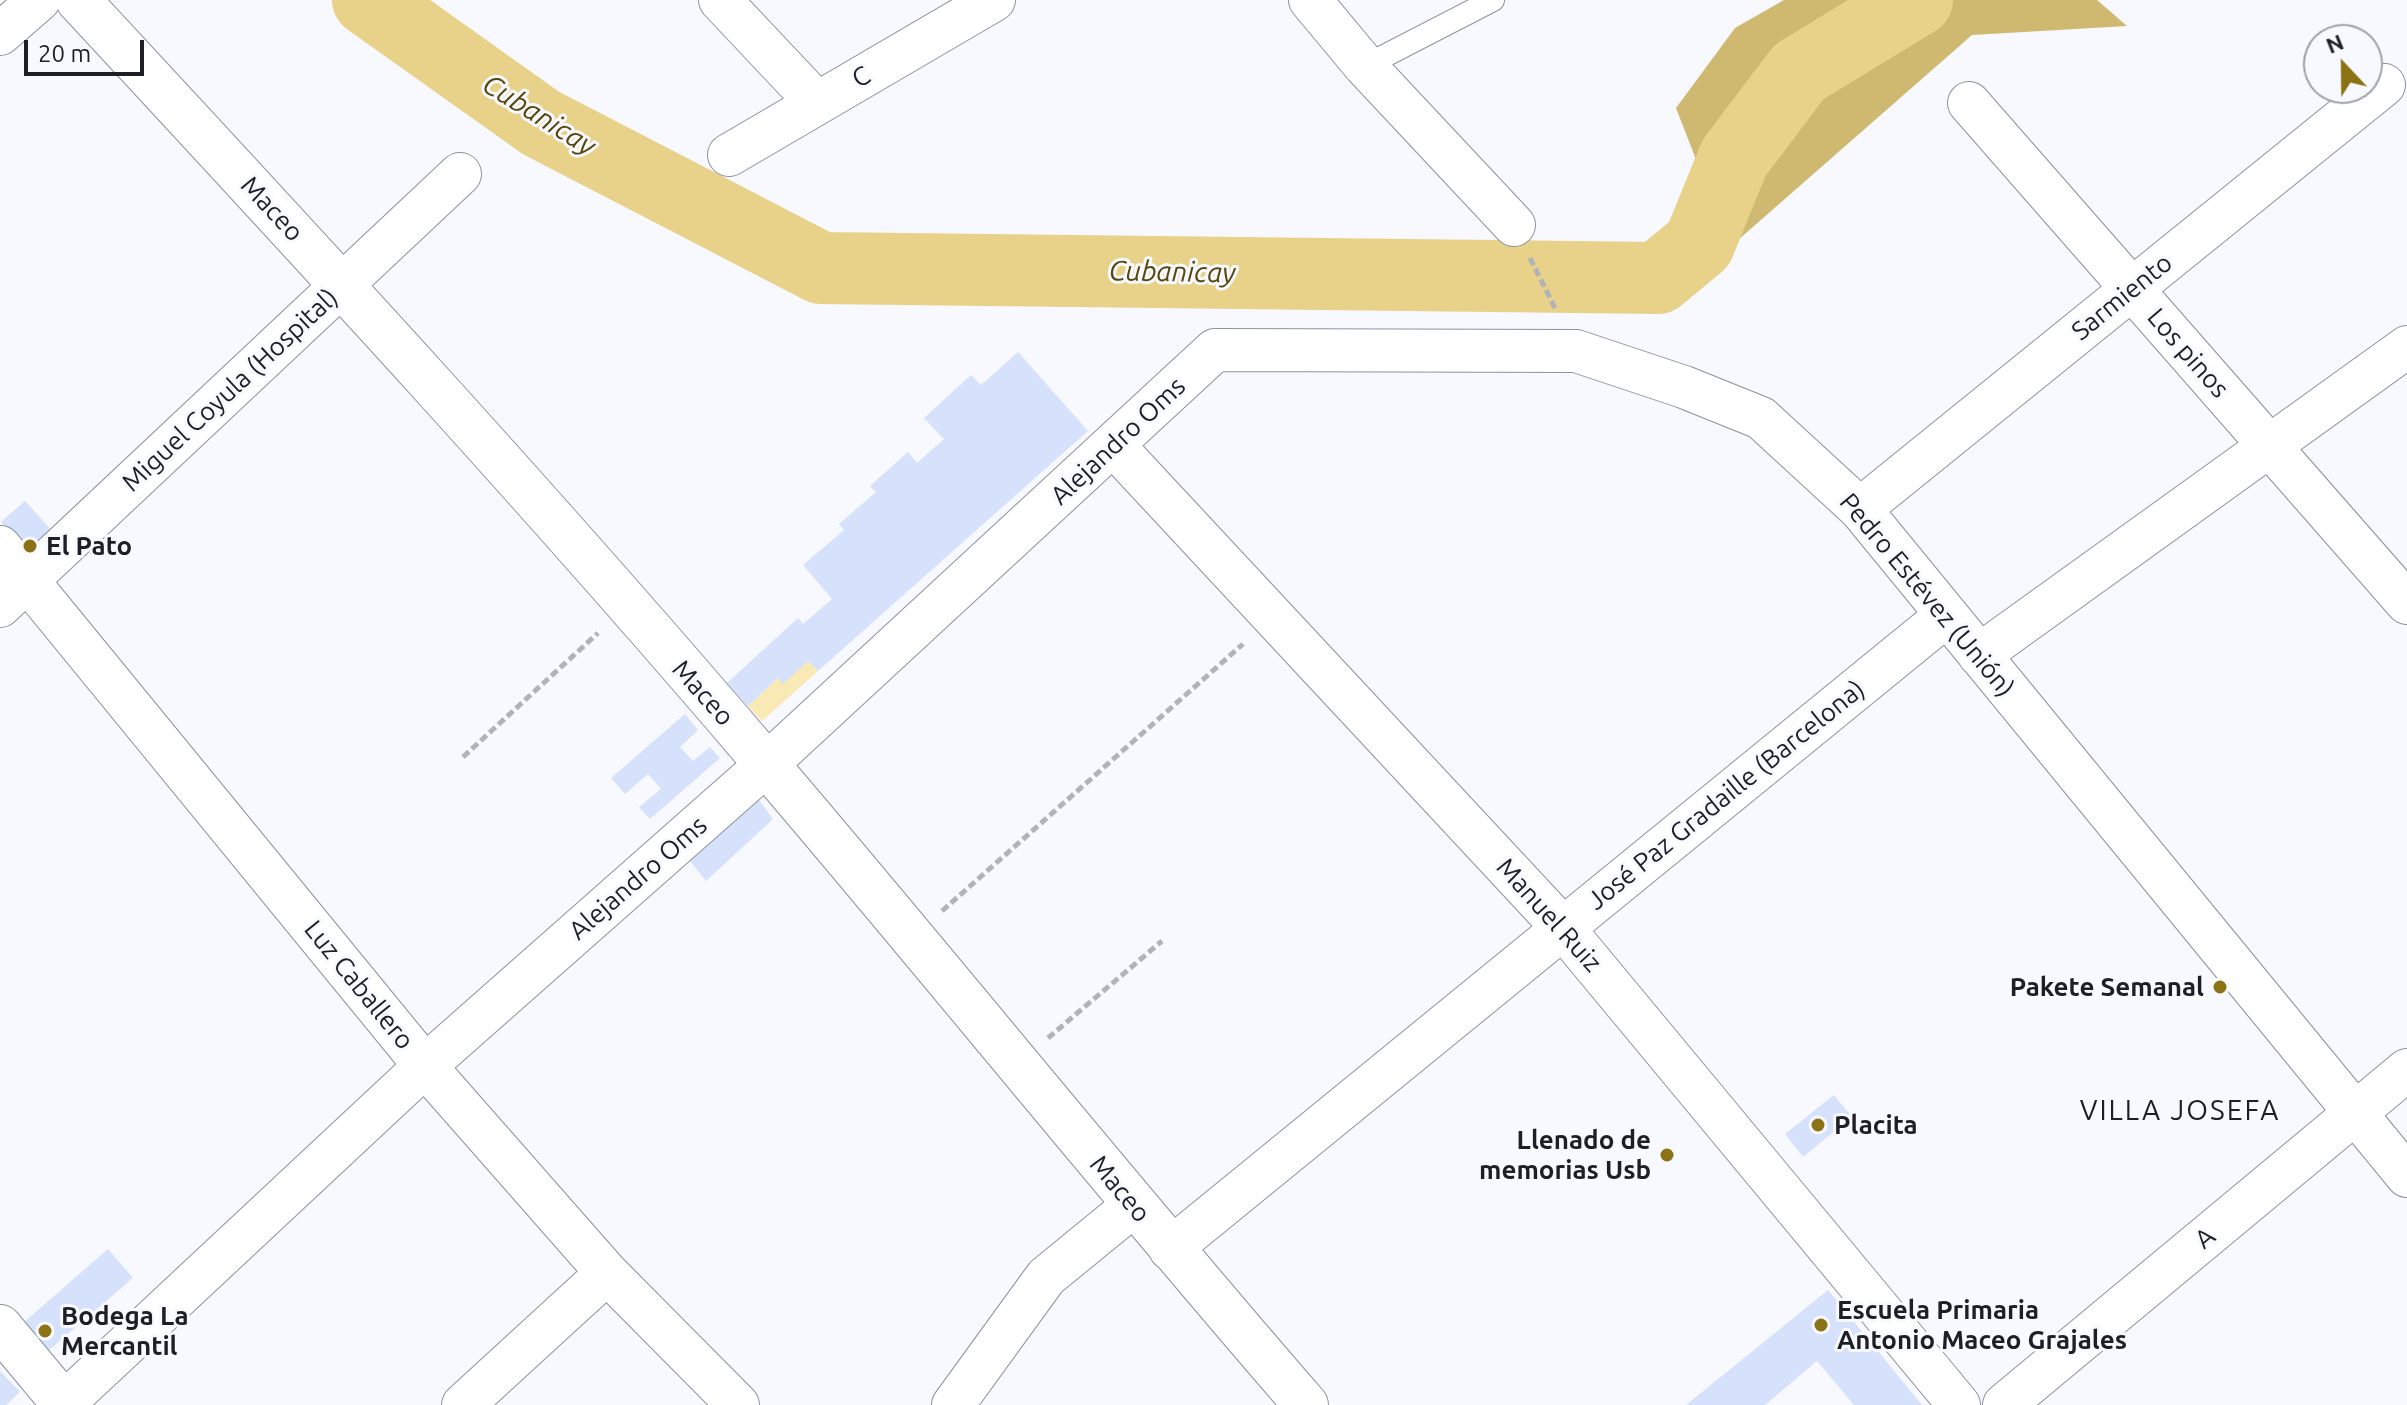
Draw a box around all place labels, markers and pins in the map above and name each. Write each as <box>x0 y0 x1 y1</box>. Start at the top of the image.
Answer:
place label: El Pato <box>46 530 132 562</box>
marker: El Pato <box>21 537 39 555</box>
place label: Pakete Semanal <box>2010 971 2204 1003</box>
marker: Pakete Semanal <box>2211 978 2229 996</box>
place label: Placita <box>1834 1109 1918 1141</box>
marker: Placita <box>1809 1116 1827 1134</box>
place label: Llenado de memorias Usb <box>1479 1124 1651 1186</box>
marker: Llenado de memorias Usb <box>1658 1146 1676 1164</box>
place label: Escuela Primaria Antonio Maceo Grajales <box>1837 1294 2127 1356</box>
place label: Bodega La Mercantil <box>61 1300 189 1362</box>
marker: Escuela Primaria Antonio Maceo Grajales <box>1812 1316 1830 1334</box>
marker: Bodega La Mercantil <box>36 1322 54 1340</box>

